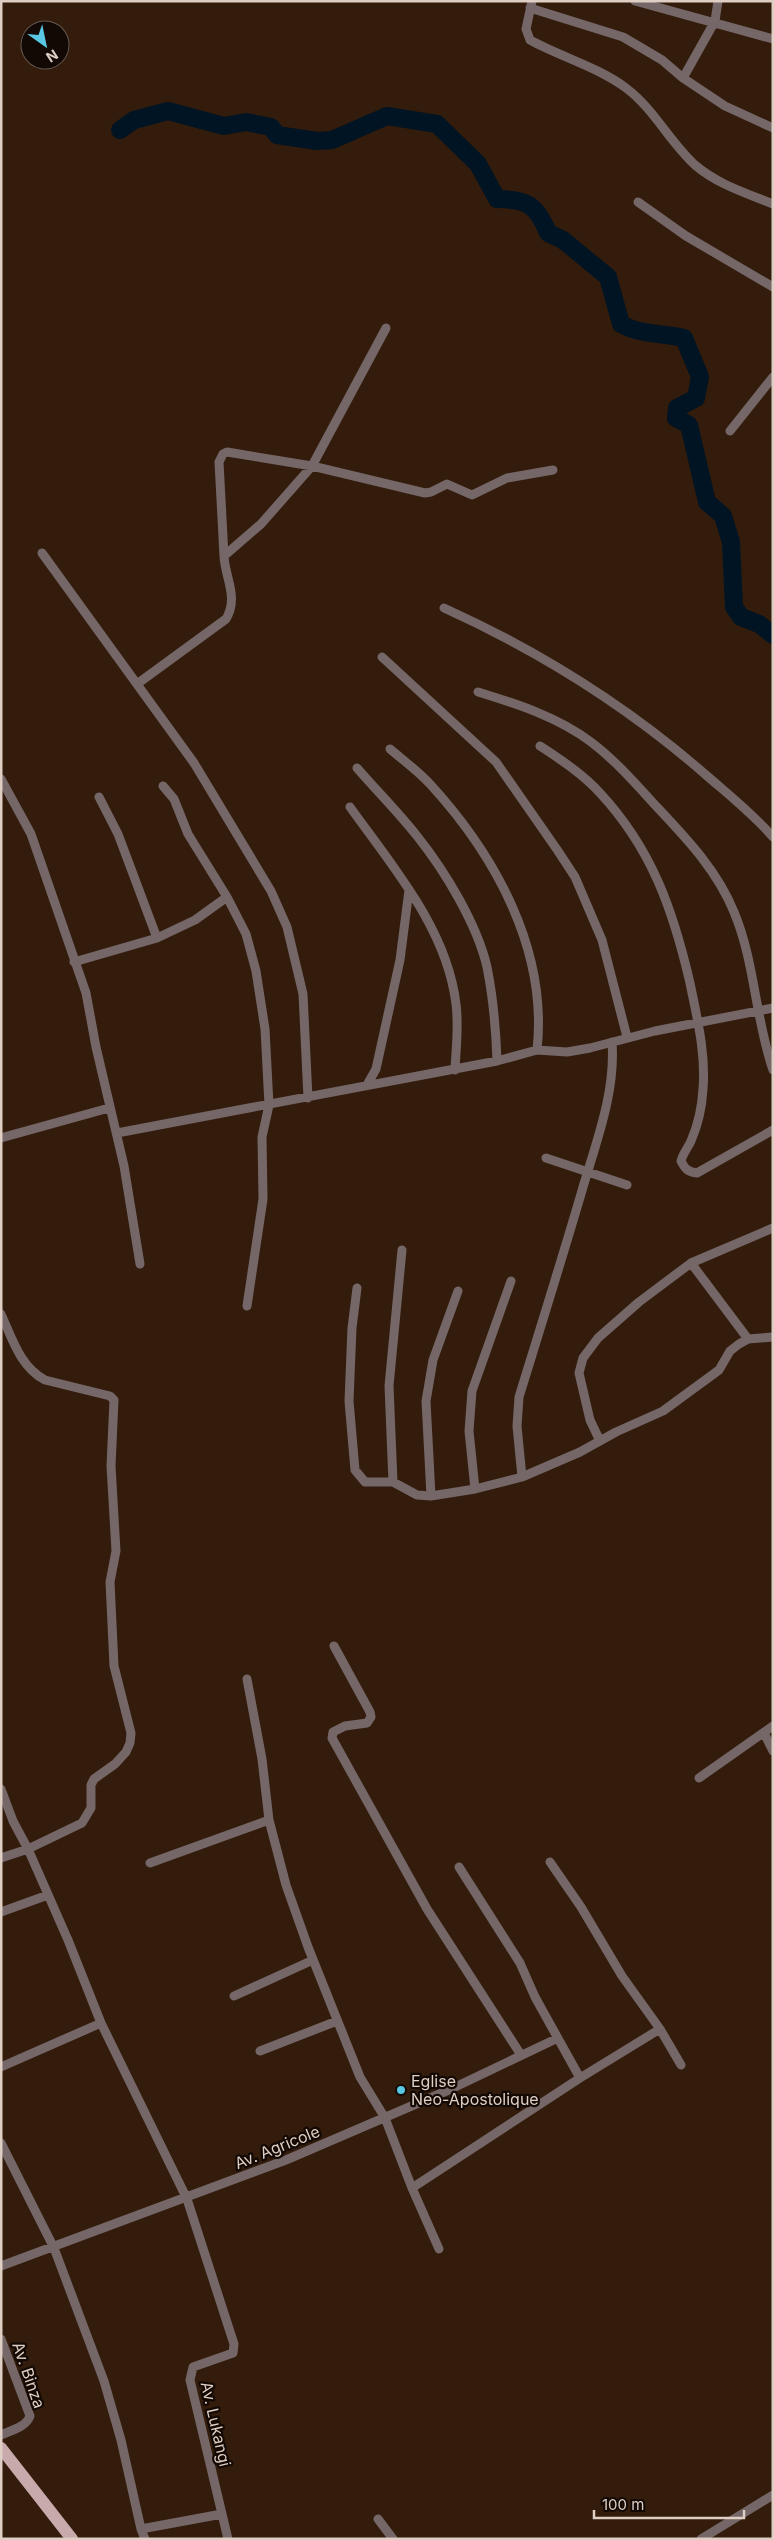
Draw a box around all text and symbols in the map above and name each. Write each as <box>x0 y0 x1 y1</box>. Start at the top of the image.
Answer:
north arrow <box>20 20 70 70</box>
text: N <box>43 46 61 66</box>
place label: Eglise Neo-Apostolique <box>411 2071 539 2109</box>
marker: Eglise Neo-Apostolique <box>395 2084 407 2096</box>
street label: Av. Agricole <box>231 2121 323 2173</box>
street label: Av. Binza <box>8 2339 50 2411</box>
street label: Av. Lukangi <box>196 2379 236 2469</box>
scale bar <box>594 2488 744 2520</box>
text: 100 m <box>602 2495 644 2514</box>

